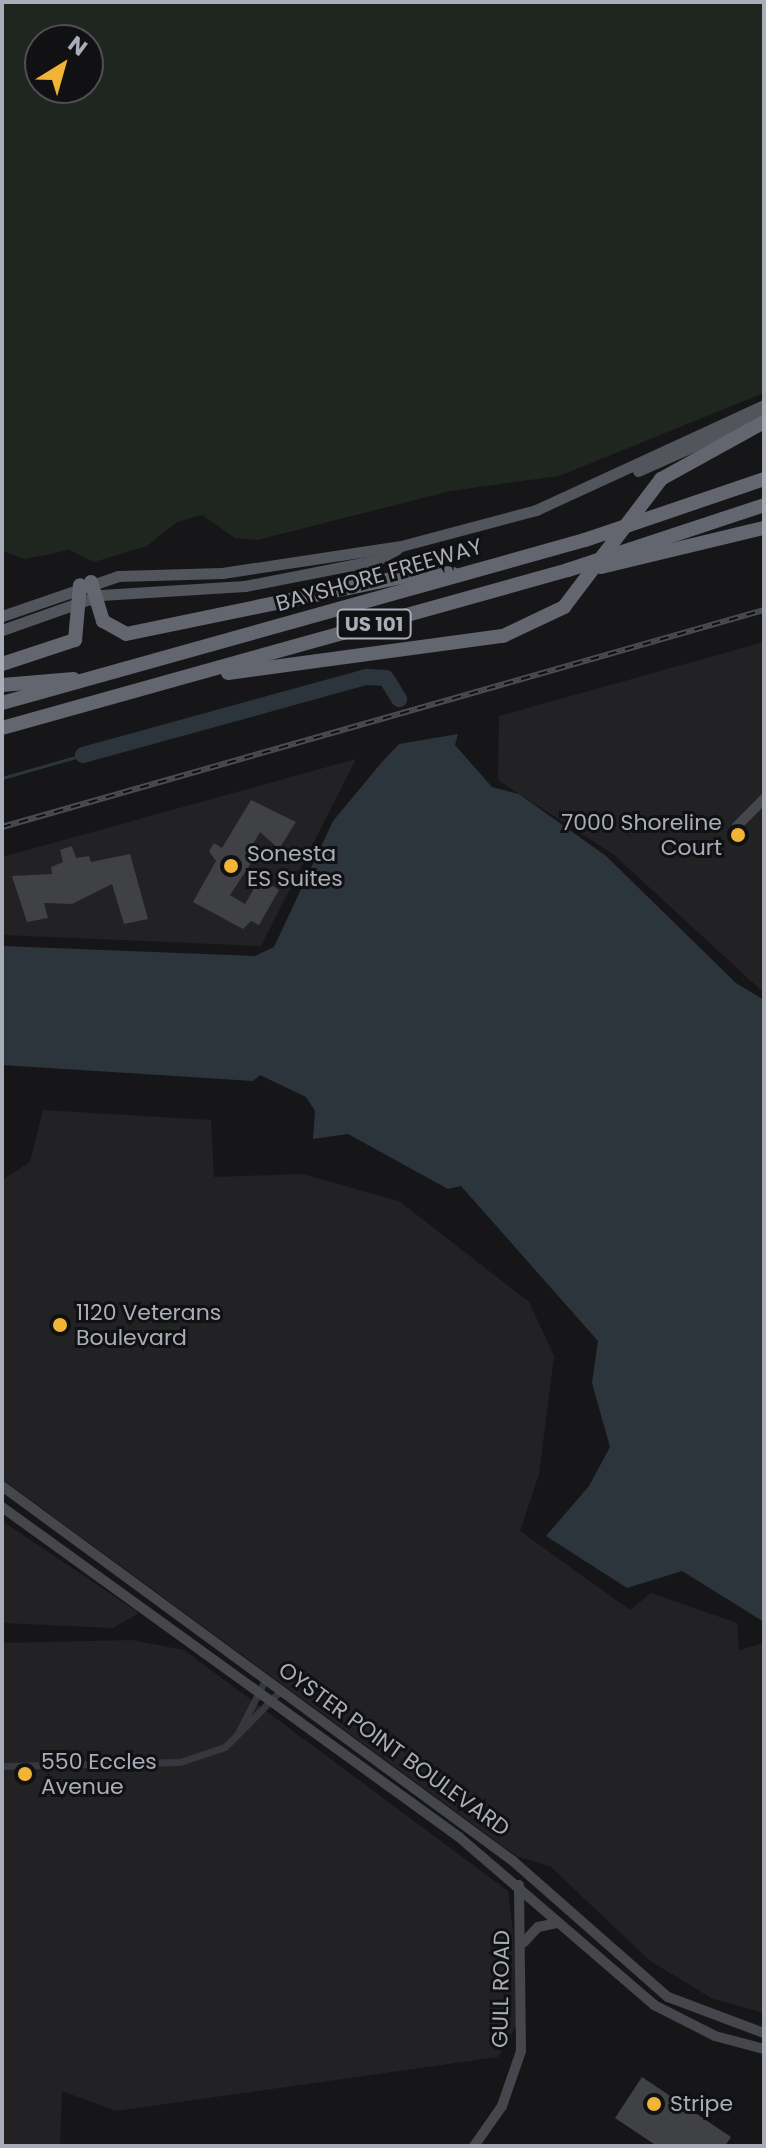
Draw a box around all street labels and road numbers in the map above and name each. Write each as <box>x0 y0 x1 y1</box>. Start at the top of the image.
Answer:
street label: BAYSHORE FREEWAY <box>273 533 485 617</box>
road number: US 101 <box>336 608 412 640</box>
street label: OYSTER POINT BOULEVARD <box>273 1656 515 1842</box>
street label: GULL ROAD <box>487 1930 515 2048</box>

